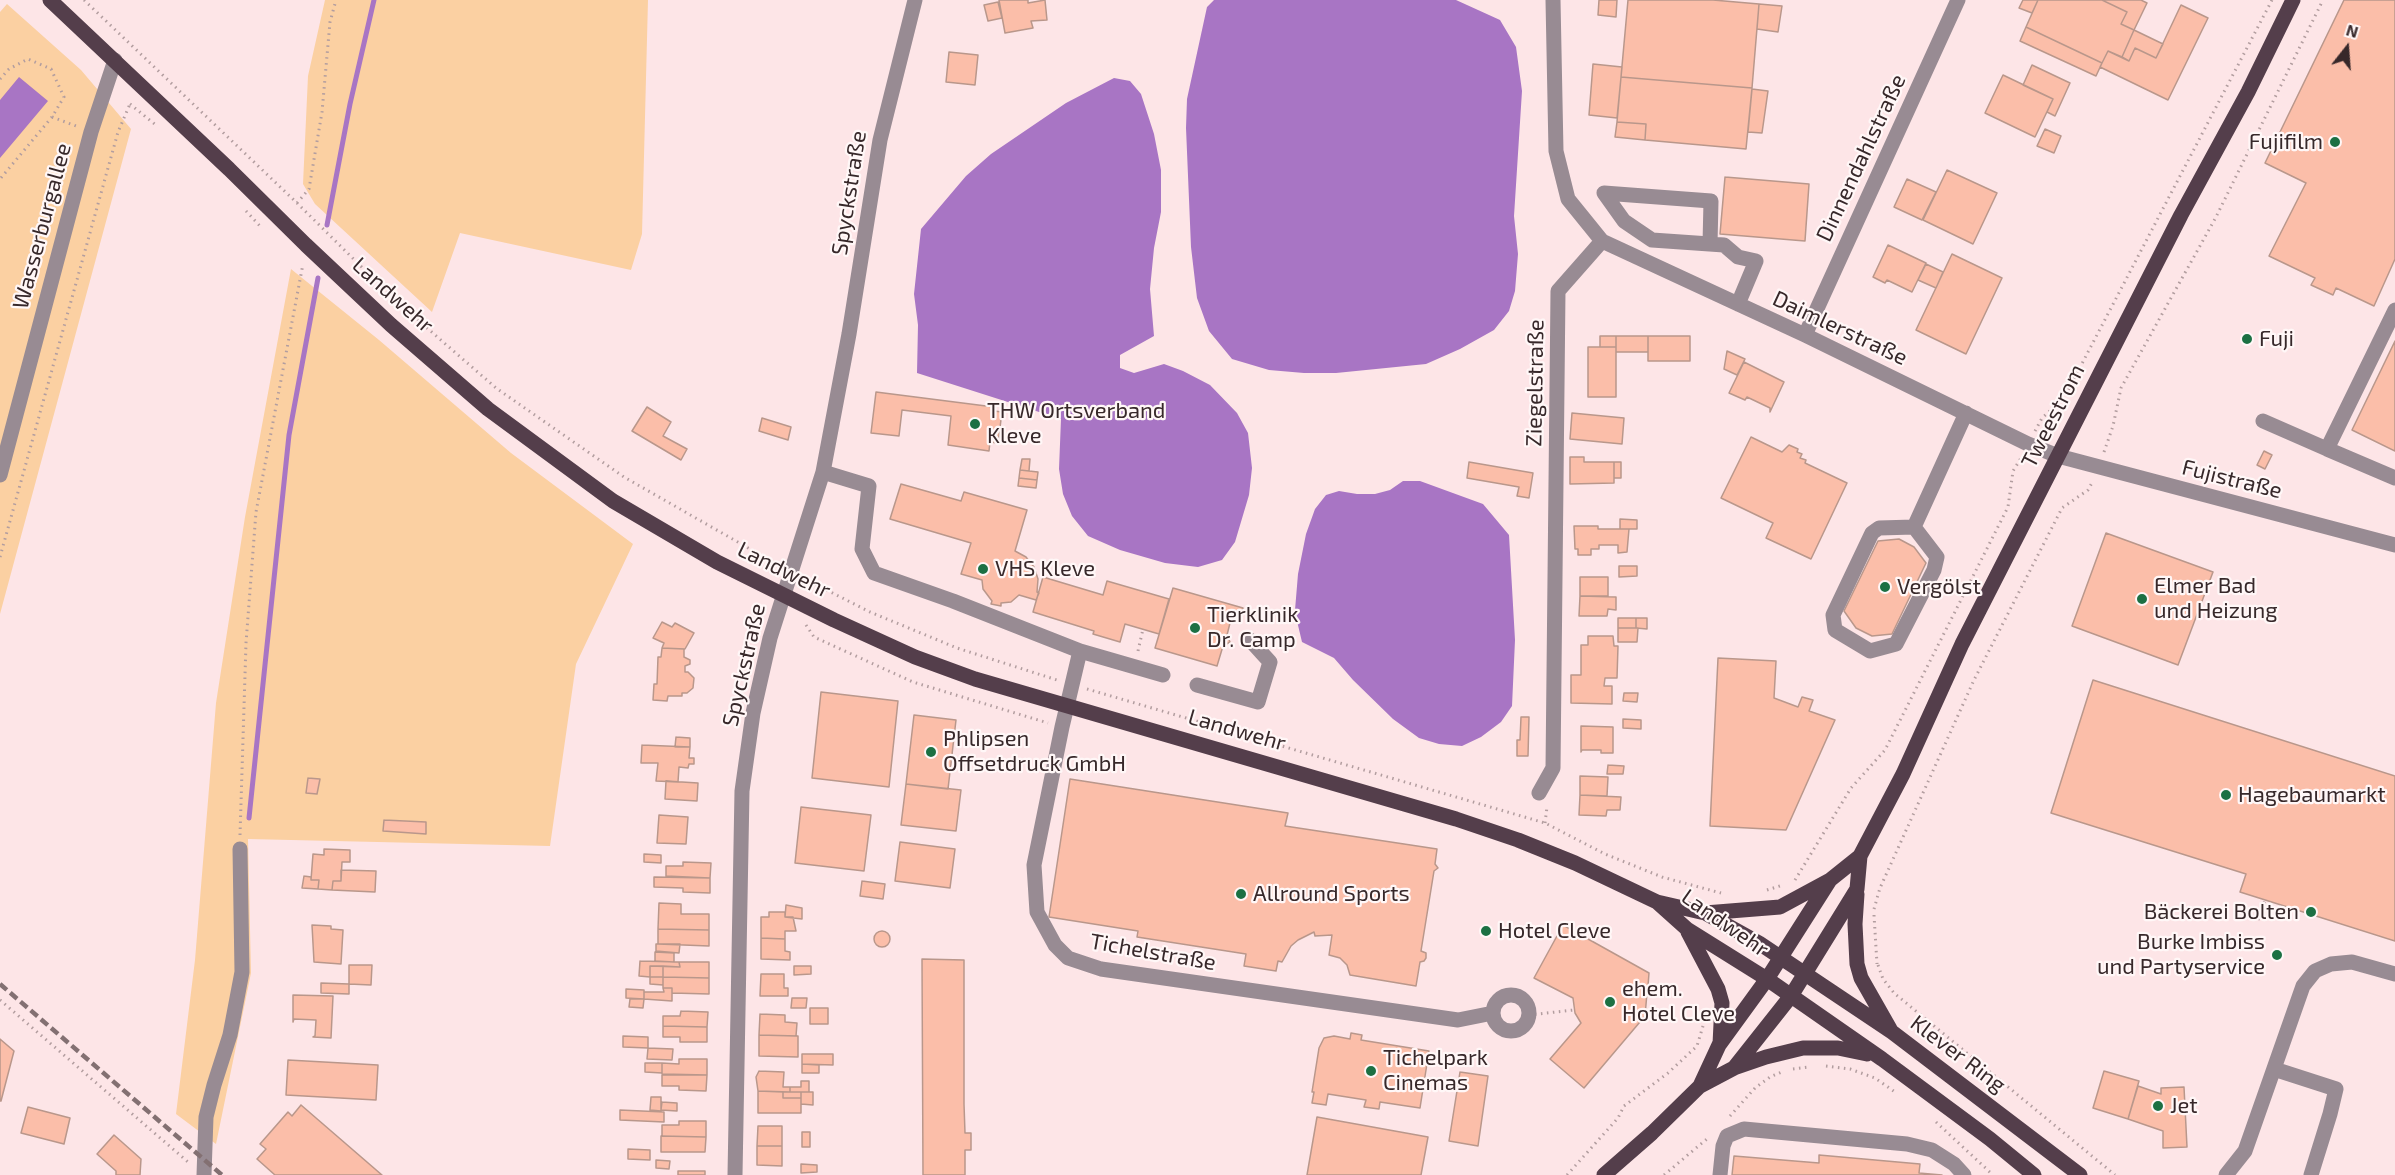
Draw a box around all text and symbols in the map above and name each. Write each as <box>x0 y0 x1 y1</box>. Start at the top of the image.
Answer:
north arrow <box>2317 18 2377 78</box>
text: N <box>2344 20 2361 41</box>
street label: Dinnendahlstraße <box>1811 70 1911 246</box>
street label: Spyckstraße <box>826 129 872 257</box>
place label: Fujifilm <box>2249 129 2323 155</box>
marker: Fujifilm <box>2328 135 2342 149</box>
street label: Wasserburgallee <box>7 140 77 312</box>
street label: Landwehr <box>347 252 439 338</box>
street label: Daimlerstraße <box>1768 285 1912 371</box>
street label: Ziegelstraße <box>1521 319 1549 447</box>
place label: Fuji <box>2259 326 2294 352</box>
marker: Fuji <box>2240 332 2254 346</box>
street label: Tweestrom <box>2016 360 2090 472</box>
place label: THW Ortsverband Kleve <box>987 398 1165 450</box>
marker: THW Ortsverband Kleve <box>968 417 982 431</box>
street label: Fujistraße <box>2179 454 2285 504</box>
street label: Landwehr <box>733 536 835 604</box>
place label: VHS Kleve <box>995 556 1095 582</box>
marker: VHS Kleve <box>976 562 990 576</box>
place label: Elmer Bad und Heizung <box>2154 573 2278 624</box>
place label: Vergölst <box>1897 574 1981 600</box>
marker: Vergölst <box>1878 580 1892 594</box>
marker: Elmer Bad und Heizung <box>2135 592 2149 606</box>
street label: Spyckstraße <box>717 601 771 729</box>
place label: Tierklinik Dr. Camp <box>1207 602 1298 654</box>
marker: Tierklinik Dr. Camp <box>1188 621 1202 635</box>
street label: Landwehr <box>1185 703 1289 757</box>
place label: Phlipsen Offsetdruck GmbH <box>943 726 1126 778</box>
marker: Phlipsen Offsetdruck GmbH <box>924 745 938 759</box>
place label: Hagebaumarkt <box>2238 782 2386 808</box>
marker: Hagebaumarkt <box>2219 788 2233 802</box>
place label: Allround Sports <box>1253 881 1410 907</box>
street label: Landwehr <box>1676 883 1774 963</box>
marker: Allround Sports <box>1234 887 1248 901</box>
place label: Bäckerei Bolten <box>2144 899 2299 925</box>
marker: Bäckerei Bolten <box>2304 905 2318 919</box>
place label: Hotel Cleve <box>1498 918 1611 944</box>
marker: Hotel Cleve <box>1479 924 1493 938</box>
street label: Tichelstraße <box>1088 928 1218 976</box>
place label: Burke Imbiss und Partyservice <box>2097 929 2265 980</box>
marker: Burke Imbiss und Partyservice <box>2270 948 2284 962</box>
place label: ehem. Hotel Cleve <box>1622 976 1735 1028</box>
marker: ehem. Hotel Cleve <box>1603 995 1617 1009</box>
street label: Klever Ring <box>1905 1010 2011 1098</box>
place label: Tichelpark Cinemas <box>1383 1045 1488 1096</box>
marker: Tichelpark Cinemas <box>1364 1064 1378 1078</box>
place label: Jet <box>2170 1093 2198 1119</box>
marker: Jet <box>2151 1099 2165 1113</box>

